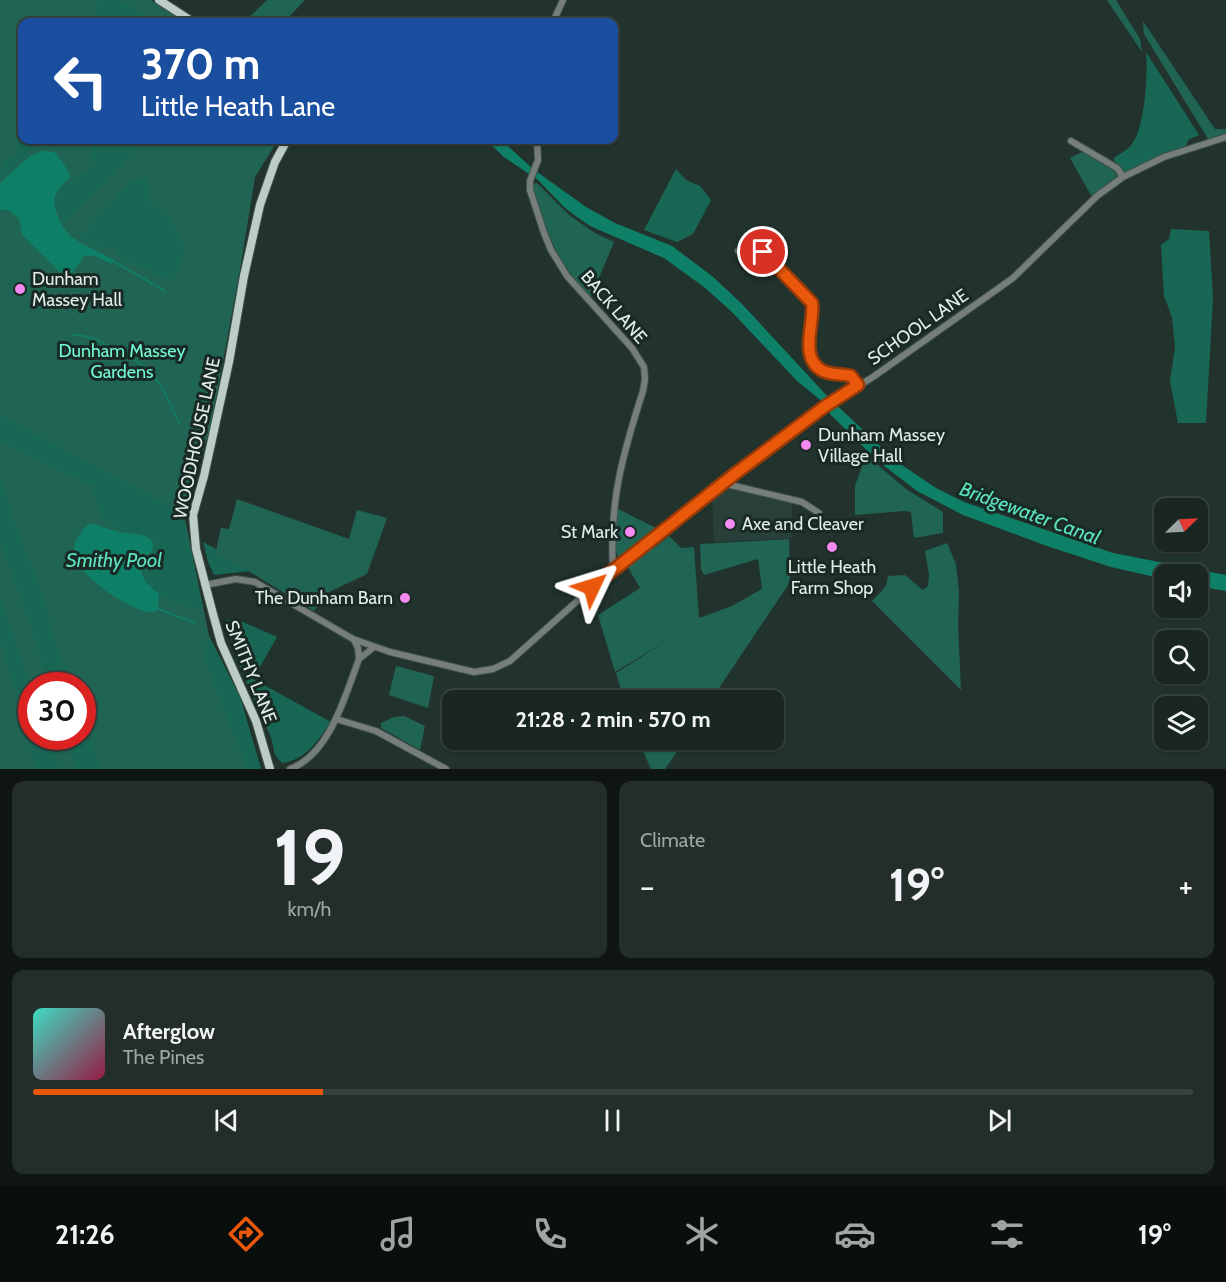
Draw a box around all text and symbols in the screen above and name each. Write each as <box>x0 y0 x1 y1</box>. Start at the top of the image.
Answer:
text: 370 m <box>141 38 260 90</box>
icon: left <box>42 42 120 120</box>
text: Little Heath Lane <box>141 90 335 123</box>
pin <box>737 226 788 277</box>
icon: arrive <box>746 235 779 268</box>
street label: BACK LANE <box>576 266 652 348</box>
place label: Dunham Massey Hall <box>32 268 123 311</box>
marker: Dunham Massey Hall <box>13 282 27 296</box>
street label: SCHOOL LANE <box>863 284 973 370</box>
park label: Dunham Massey Gardens <box>59 340 185 383</box>
street label: WOODHOUSE LANE <box>169 355 225 521</box>
place label: Dunham Massey Village Hall <box>818 424 945 467</box>
marker: Dunham Massey Village Hall <box>799 438 813 452</box>
water label: Bridgewater Canal <box>957 477 1104 550</box>
north arrow <box>1154 498 1208 552</box>
map controls <box>1154 498 1208 750</box>
place label: Axe and Cleaver <box>742 513 864 535</box>
marker: Axe and Cleaver <box>723 517 737 531</box>
place label: St Mark <box>561 521 619 543</box>
marker: St Mark <box>623 525 637 539</box>
marker: Little Heath Farm Shop <box>825 540 839 554</box>
water label: Smithy Pool <box>66 548 162 572</box>
position arrow <box>560 555 624 619</box>
place label: Little Heath Farm Shop <box>788 556 876 599</box>
button: sound <box>1154 564 1208 618</box>
place label: The Dunham Barn <box>255 587 393 609</box>
marker: The Dunham Barn <box>398 591 412 605</box>
street label: SMITHY LANE <box>220 617 282 727</box>
button: search <box>1154 630 1208 684</box>
speed limit sign: 30 <box>18 672 96 750</box>
button: layers <box>1154 696 1208 750</box>
text: 21:28 · 2 min · 570 m <box>515 706 711 733</box>
text: 19 <box>273 810 346 905</box>
text: Climate <box>640 828 705 852</box>
text: 19° <box>889 858 944 912</box>
text: − <box>640 866 655 906</box>
text: + <box>1178 866 1193 906</box>
text: km/h <box>288 897 331 921</box>
text: Afterglow <box>123 1018 215 1045</box>
text: The Pines <box>123 1045 204 1069</box>
icon: previous <box>210 1104 243 1137</box>
icon: pause <box>596 1104 629 1137</box>
icon: next <box>983 1104 1016 1137</box>
icon: directions <box>225 1213 267 1255</box>
icon: music <box>377 1213 419 1255</box>
icon: phone <box>529 1213 571 1255</box>
icon: climate <box>681 1213 723 1255</box>
icon: car <box>834 1213 876 1255</box>
icon: filters <box>986 1213 1028 1255</box>
text: 21:26 <box>55 1218 115 1251</box>
text: 19° <box>1138 1218 1171 1251</box>

